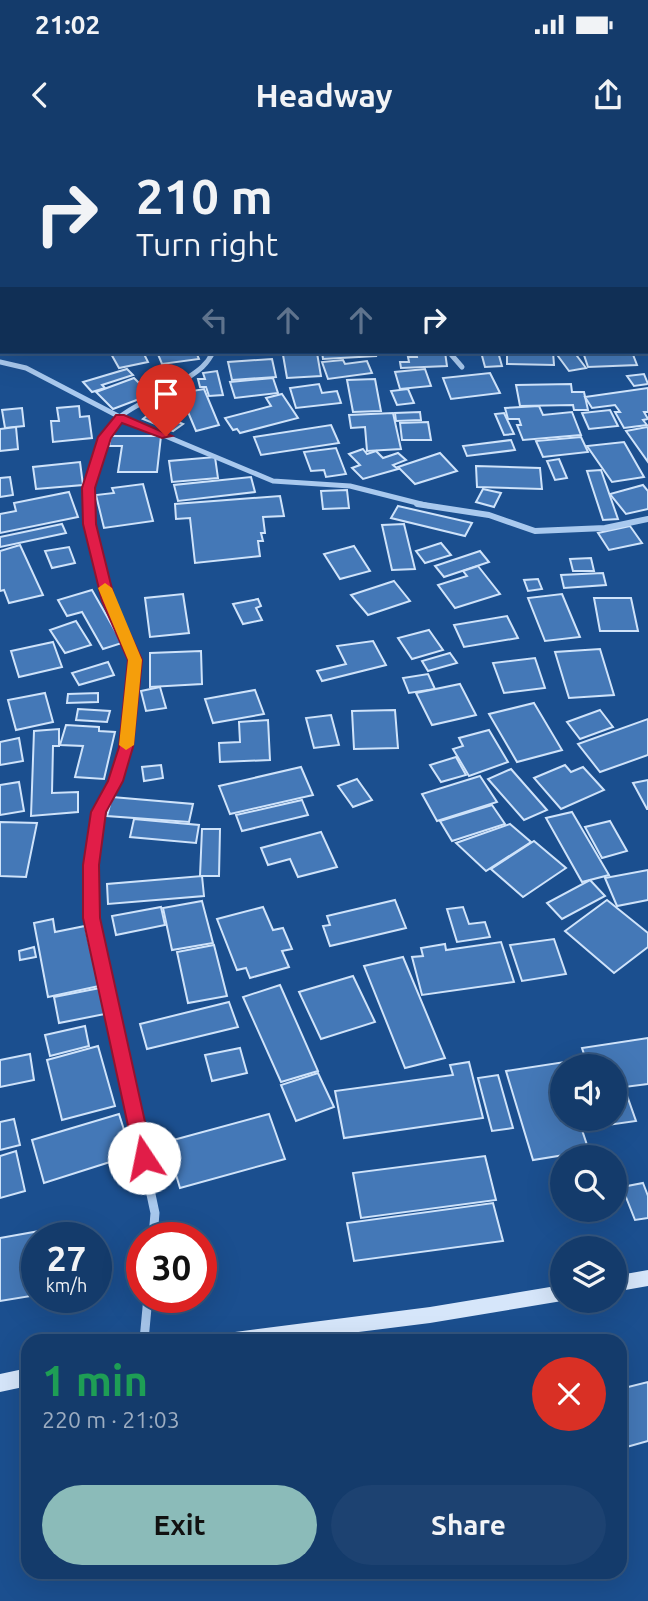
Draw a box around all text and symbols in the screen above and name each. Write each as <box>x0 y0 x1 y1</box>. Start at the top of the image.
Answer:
text: 21:02 <box>35 10 100 39</box>
icon: back <box>21 76 59 114</box>
icon: share <box>589 76 627 114</box>
text: Headway <box>255 77 393 113</box>
icon: right <box>21 168 112 259</box>
text: 210 m <box>136 168 273 223</box>
text: Turn right <box>136 226 278 262</box>
icon: left <box>196 301 234 339</box>
icon: ahead <box>269 301 307 339</box>
icon: ahead <box>342 301 380 339</box>
icon: right <box>415 301 453 339</box>
pin <box>136 364 196 436</box>
icon: arrive <box>147 375 185 413</box>
map controls <box>550 1054 627 1313</box>
button: sound <box>550 1054 627 1131</box>
position arrow <box>107 1121 181 1195</box>
button: search <box>550 1145 627 1222</box>
speed limit sign: 30 <box>126 1222 217 1313</box>
button: layers <box>550 1236 627 1313</box>
text: 27 <box>47 1238 86 1278</box>
text: km/h <box>46 1275 87 1295</box>
text: 1 min <box>42 1357 148 1404</box>
button: close <box>532 1357 606 1431</box>
text: 220 m · 21:03 <box>42 1407 180 1432</box>
button: Exit <box>42 1485 317 1565</box>
button: Share <box>331 1485 606 1565</box>

